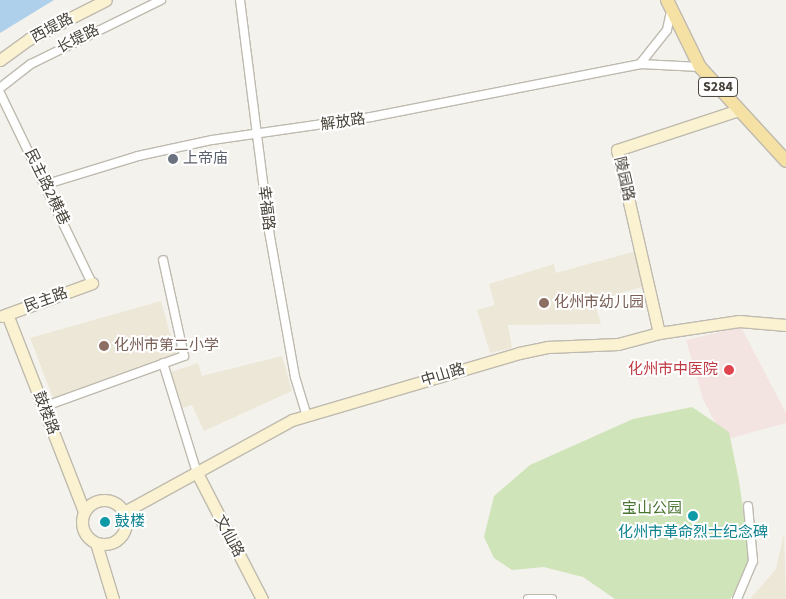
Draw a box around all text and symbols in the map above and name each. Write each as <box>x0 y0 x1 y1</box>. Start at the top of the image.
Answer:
street label: 西堤路 <box>28 9 76 47</box>
street label: 长堤路 <box>54 21 102 57</box>
road number: S284 <box>698 75 738 98</box>
street label: 解放路 <box>319 110 367 134</box>
street label: 民主路2横巷 <box>21 146 73 228</box>
place label: 上帝庙 <box>183 150 228 168</box>
marker: 上帝庙 <box>167 153 179 165</box>
street label: 陵园路 <box>610 155 638 203</box>
street label: 幸福路 <box>254 185 278 231</box>
street label: 民主路 <box>22 284 70 316</box>
place label: 化州市幼儿园 <box>554 294 644 312</box>
marker: 化州市幼儿园 <box>538 297 550 309</box>
place label: 化州市第二小学 <box>114 337 219 355</box>
marker: 化州市第二小学 <box>98 340 110 352</box>
street label: 中山路 <box>419 360 467 390</box>
place label: 化州市中医院 <box>628 361 718 379</box>
marker: 化州市中医院 <box>722 363 736 377</box>
street label: 鼓楼路 <box>30 389 62 437</box>
park label: 宝山公园 <box>622 500 682 518</box>
marker: 化州市革命烈士纪念碑 <box>687 510 699 522</box>
street label: 文仙路 <box>210 512 248 560</box>
place label: 鼓楼 <box>115 513 145 531</box>
marker: 鼓楼 <box>99 516 111 528</box>
place label: 化州市革命烈士纪念碑 <box>618 524 768 542</box>

